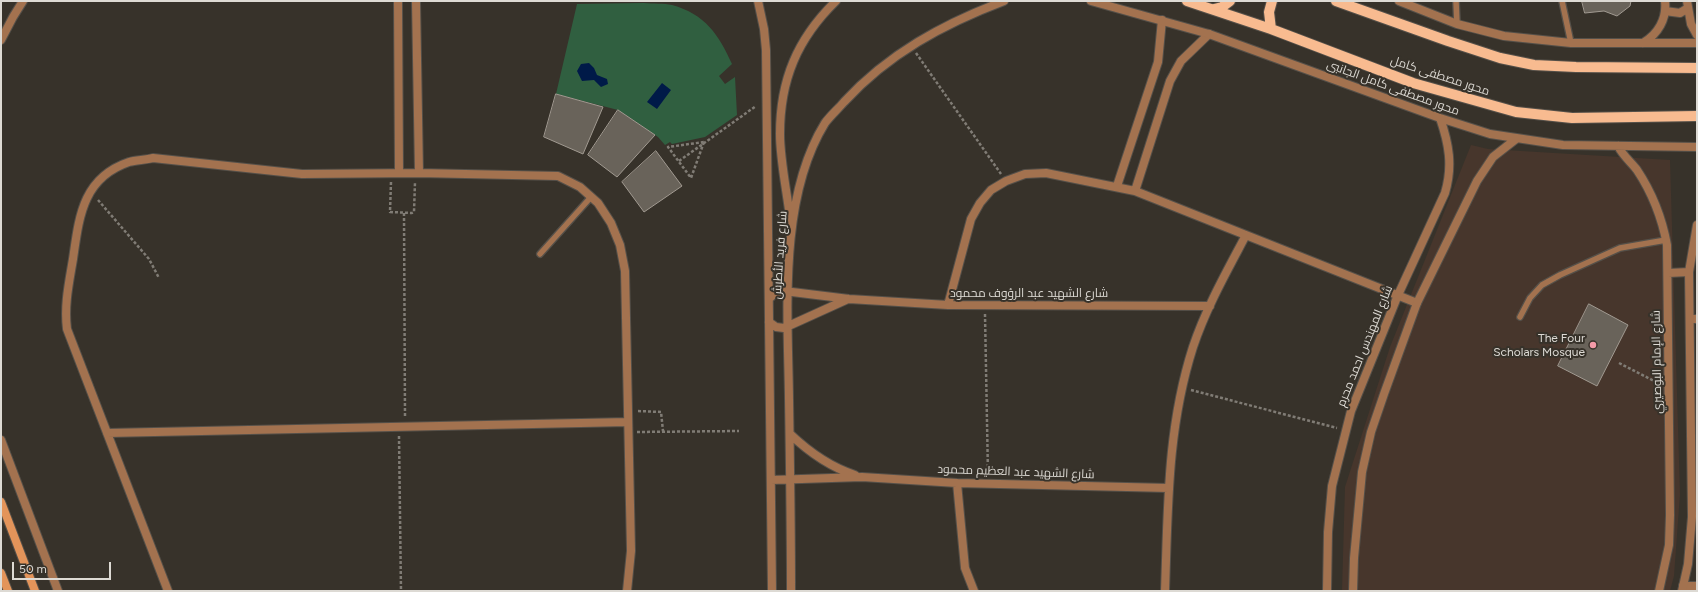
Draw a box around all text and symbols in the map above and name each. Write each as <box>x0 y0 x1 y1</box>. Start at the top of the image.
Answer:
street label: محور مصطفى كامل <box>1389 53 1491 99</box>
street label: محور مصطفى كامل الجانبى <box>1325 57 1461 119</box>
street label: شارع فريد الأطرش <box>770 210 790 300</box>
street label: شارع المهندس احمد محرم <box>1334 283 1396 409</box>
street label: شارع الشهيد عبد الرؤوف محمود <box>950 286 1108 300</box>
street label: شارع الإمام البوصيري <box>1649 310 1665 414</box>
place label: The Four Scholars Mosque <box>1493 331 1585 359</box>
marker: The Four Scholars Mosque <box>1588 340 1598 350</box>
street label: شارع الشهيد عبد العظيم محمود <box>937 462 1095 482</box>
scale bar <box>14 554 113 580</box>
text: 50 m <box>19 562 47 576</box>

